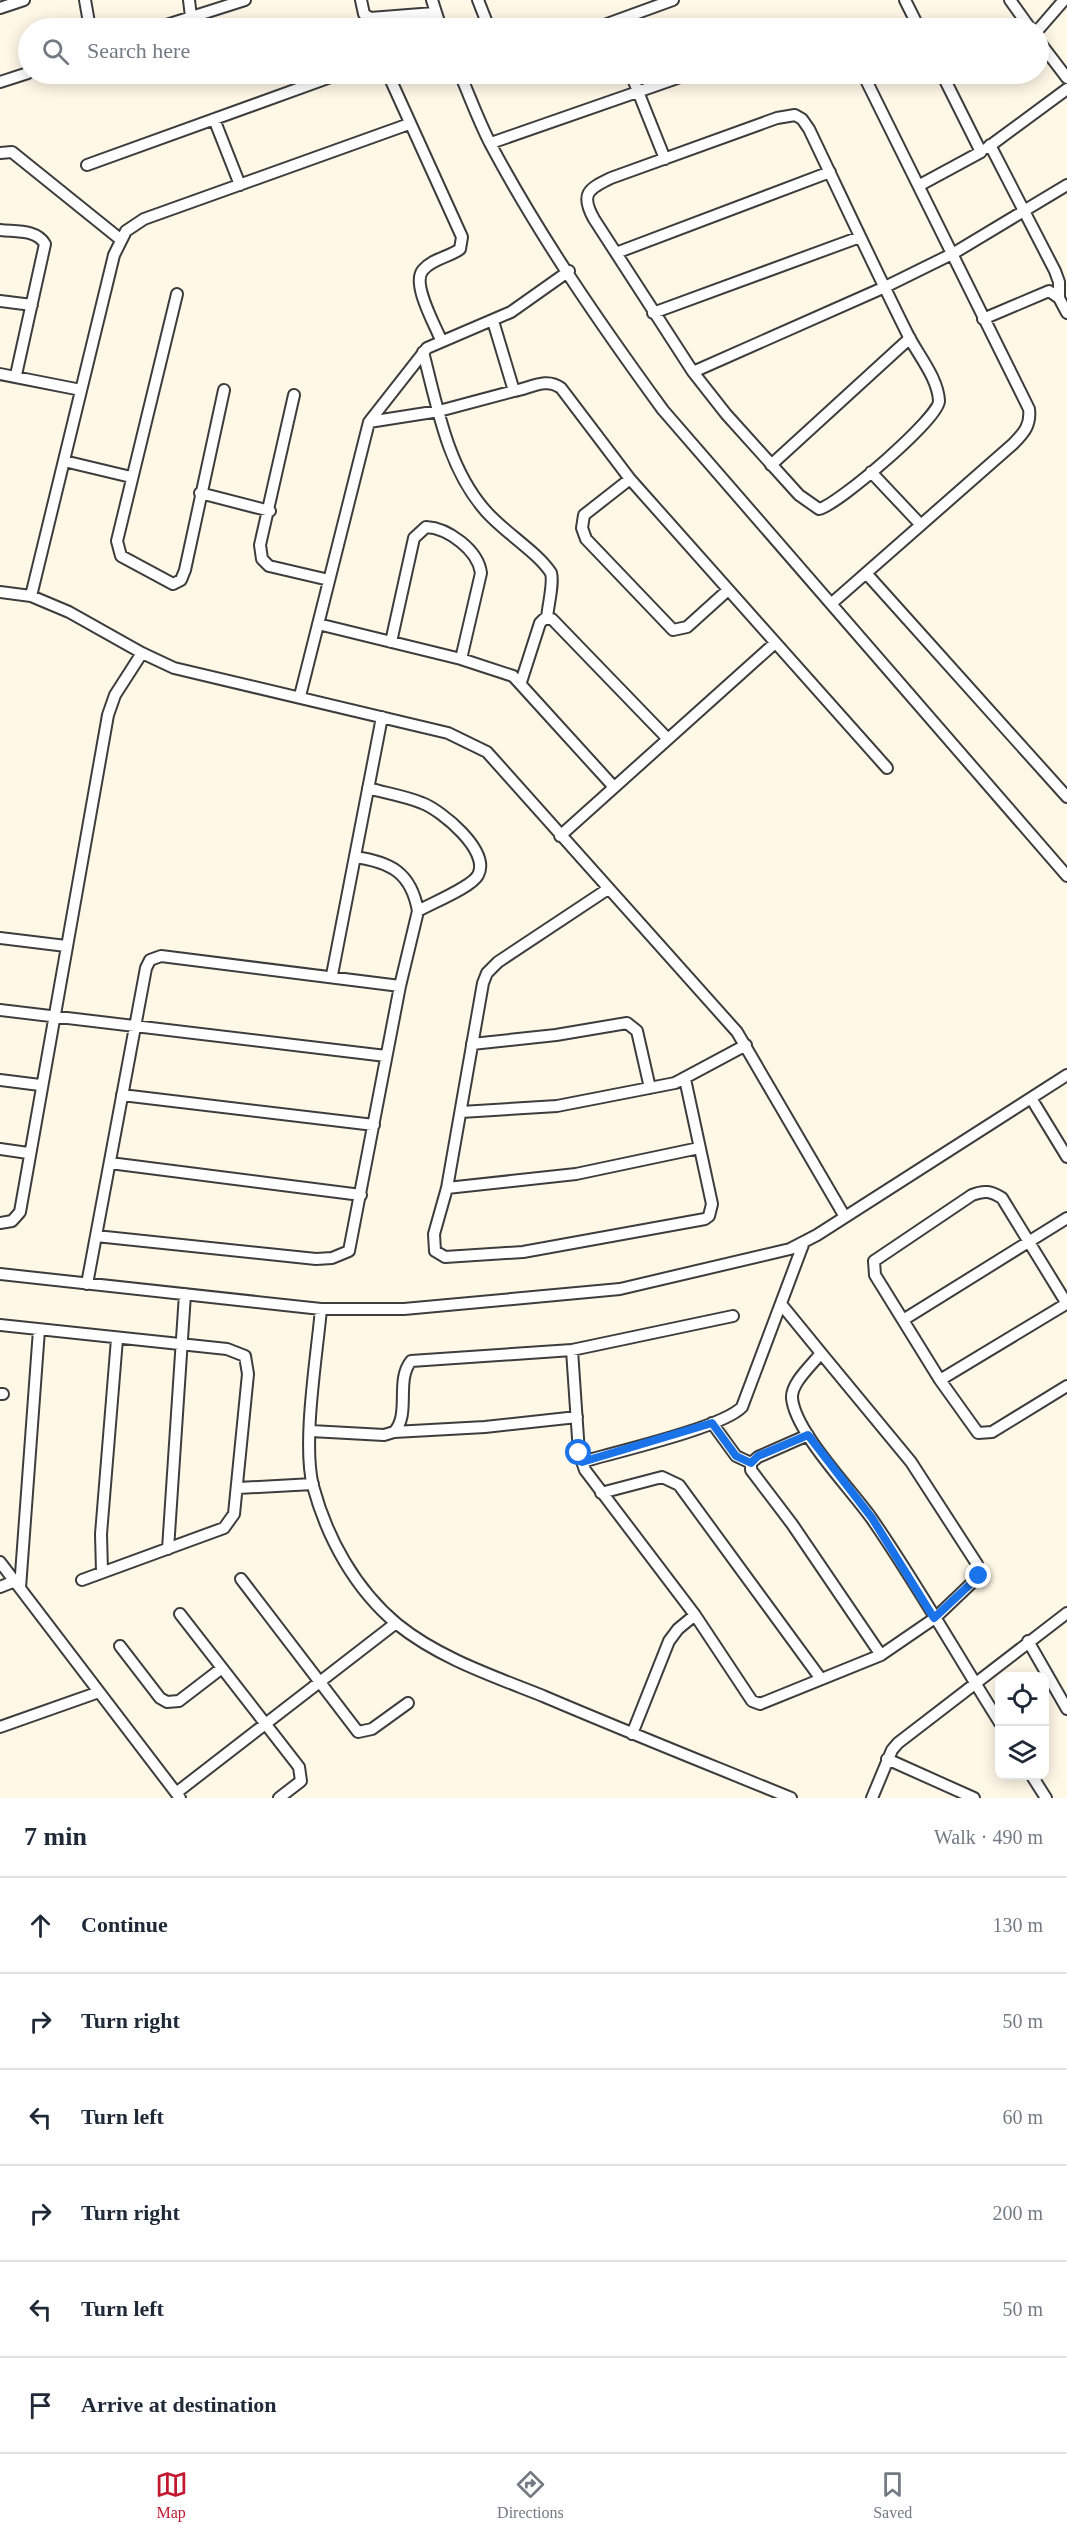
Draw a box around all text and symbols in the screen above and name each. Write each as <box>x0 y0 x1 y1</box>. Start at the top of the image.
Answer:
search box <box>18 18 1049 84</box>
icon: search <box>39 35 72 68</box>
text: Search here <box>87 38 190 63</box>
route start <box>565 1439 591 1465</box>
route end <box>965 1562 991 1588</box>
map controls <box>995 1672 1049 1780</box>
button: locate <box>995 1672 1049 1726</box>
button: layers <box>995 1726 1049 1780</box>
text: 7 min <box>24 1822 87 1851</box>
text: Walk · 490 m <box>934 1826 1043 1848</box>
icon: ahead <box>24 1909 57 1942</box>
text: Continue <box>81 1912 168 1937</box>
text: 130 m <box>992 1914 1043 1936</box>
icon: right <box>24 2005 57 2038</box>
text: Turn right <box>81 2008 180 2033</box>
text: 50 m <box>1002 2010 1043 2032</box>
icon: left <box>24 2101 57 2134</box>
text: Turn left <box>81 2104 164 2129</box>
text: 60 m <box>1002 2106 1043 2128</box>
icon: right <box>24 2197 57 2230</box>
text: Turn right <box>81 2200 180 2225</box>
text: 200 m <box>992 2202 1043 2224</box>
icon: left <box>24 2293 57 2326</box>
text: Turn left <box>81 2296 164 2321</box>
text: 50 m <box>1002 2298 1043 2320</box>
icon: arrive <box>24 2389 57 2422</box>
text: Arrive at destination <box>81 2392 277 2417</box>
tab: Map <box>155 2468 188 2522</box>
tab: Directions <box>497 2468 564 2522</box>
tab: Saved <box>873 2468 912 2522</box>

